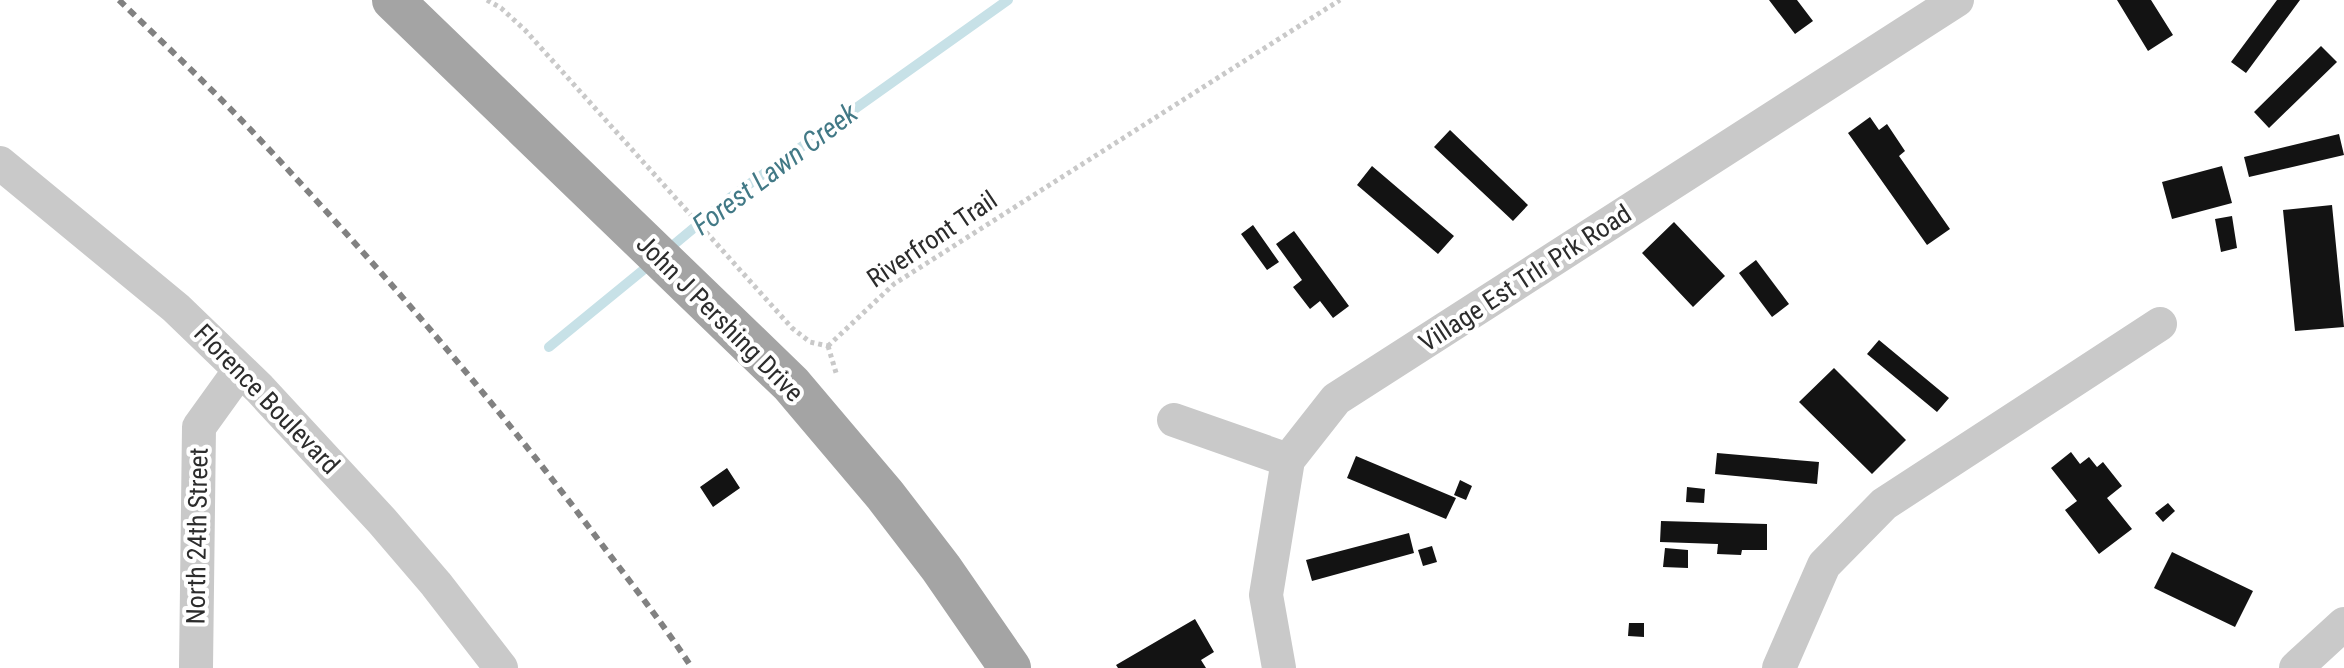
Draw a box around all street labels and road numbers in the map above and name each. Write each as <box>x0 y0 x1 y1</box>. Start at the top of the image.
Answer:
street label: Riverfront Trail <box>861 185 1003 293</box>
street label: Village Est Trlr Prk Road <box>1413 198 1637 358</box>
street label: John J Pershing Drive <box>630 228 810 408</box>
street label: Florence Boulevard <box>188 318 346 480</box>
street label: North 24th Street <box>180 447 214 625</box>

